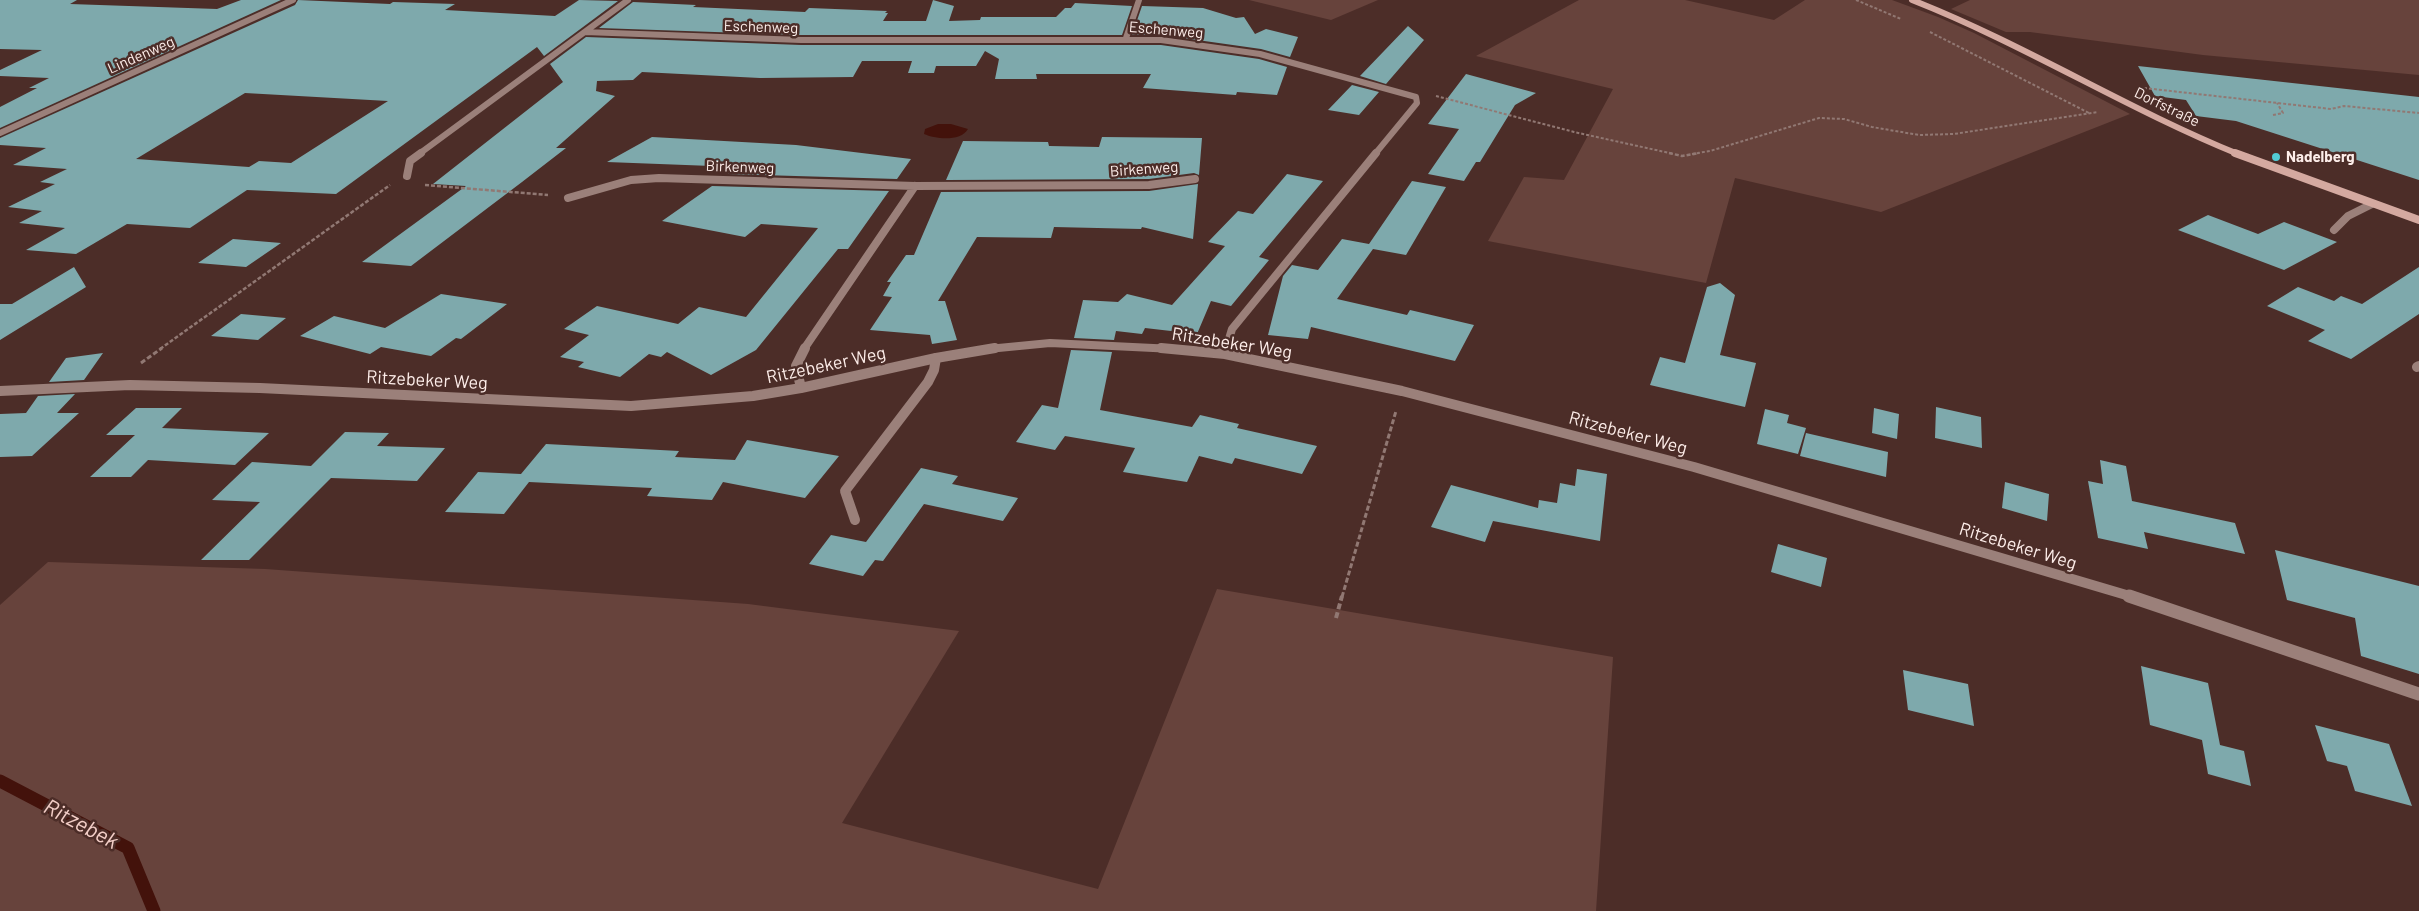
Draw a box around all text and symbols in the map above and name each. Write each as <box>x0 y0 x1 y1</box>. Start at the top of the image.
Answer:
street label: Eschenweg <box>723 17 799 37</box>
street label: Eschenweg <box>1128 18 1204 42</box>
street label: Lindenweg <box>105 32 177 78</box>
street label: Dorfstraße <box>2131 84 2203 130</box>
place label: Nadelberg <box>2286 148 2355 166</box>
marker: Nadelberg <box>2270 151 2282 163</box>
street label: Birkenweg <box>705 157 775 177</box>
street label: Birkenweg <box>1109 158 1179 180</box>
street label: Ritzebeker Weg <box>1170 323 1294 363</box>
street label: Ritzebeker Weg <box>764 342 888 388</box>
street label: Ritzebeker Weg <box>366 366 488 394</box>
street label: Ritzebeker Weg <box>1566 407 1690 459</box>
street label: Ritzebeker Weg <box>1957 518 2079 574</box>
water label: Ritzebek <box>39 793 123 855</box>

